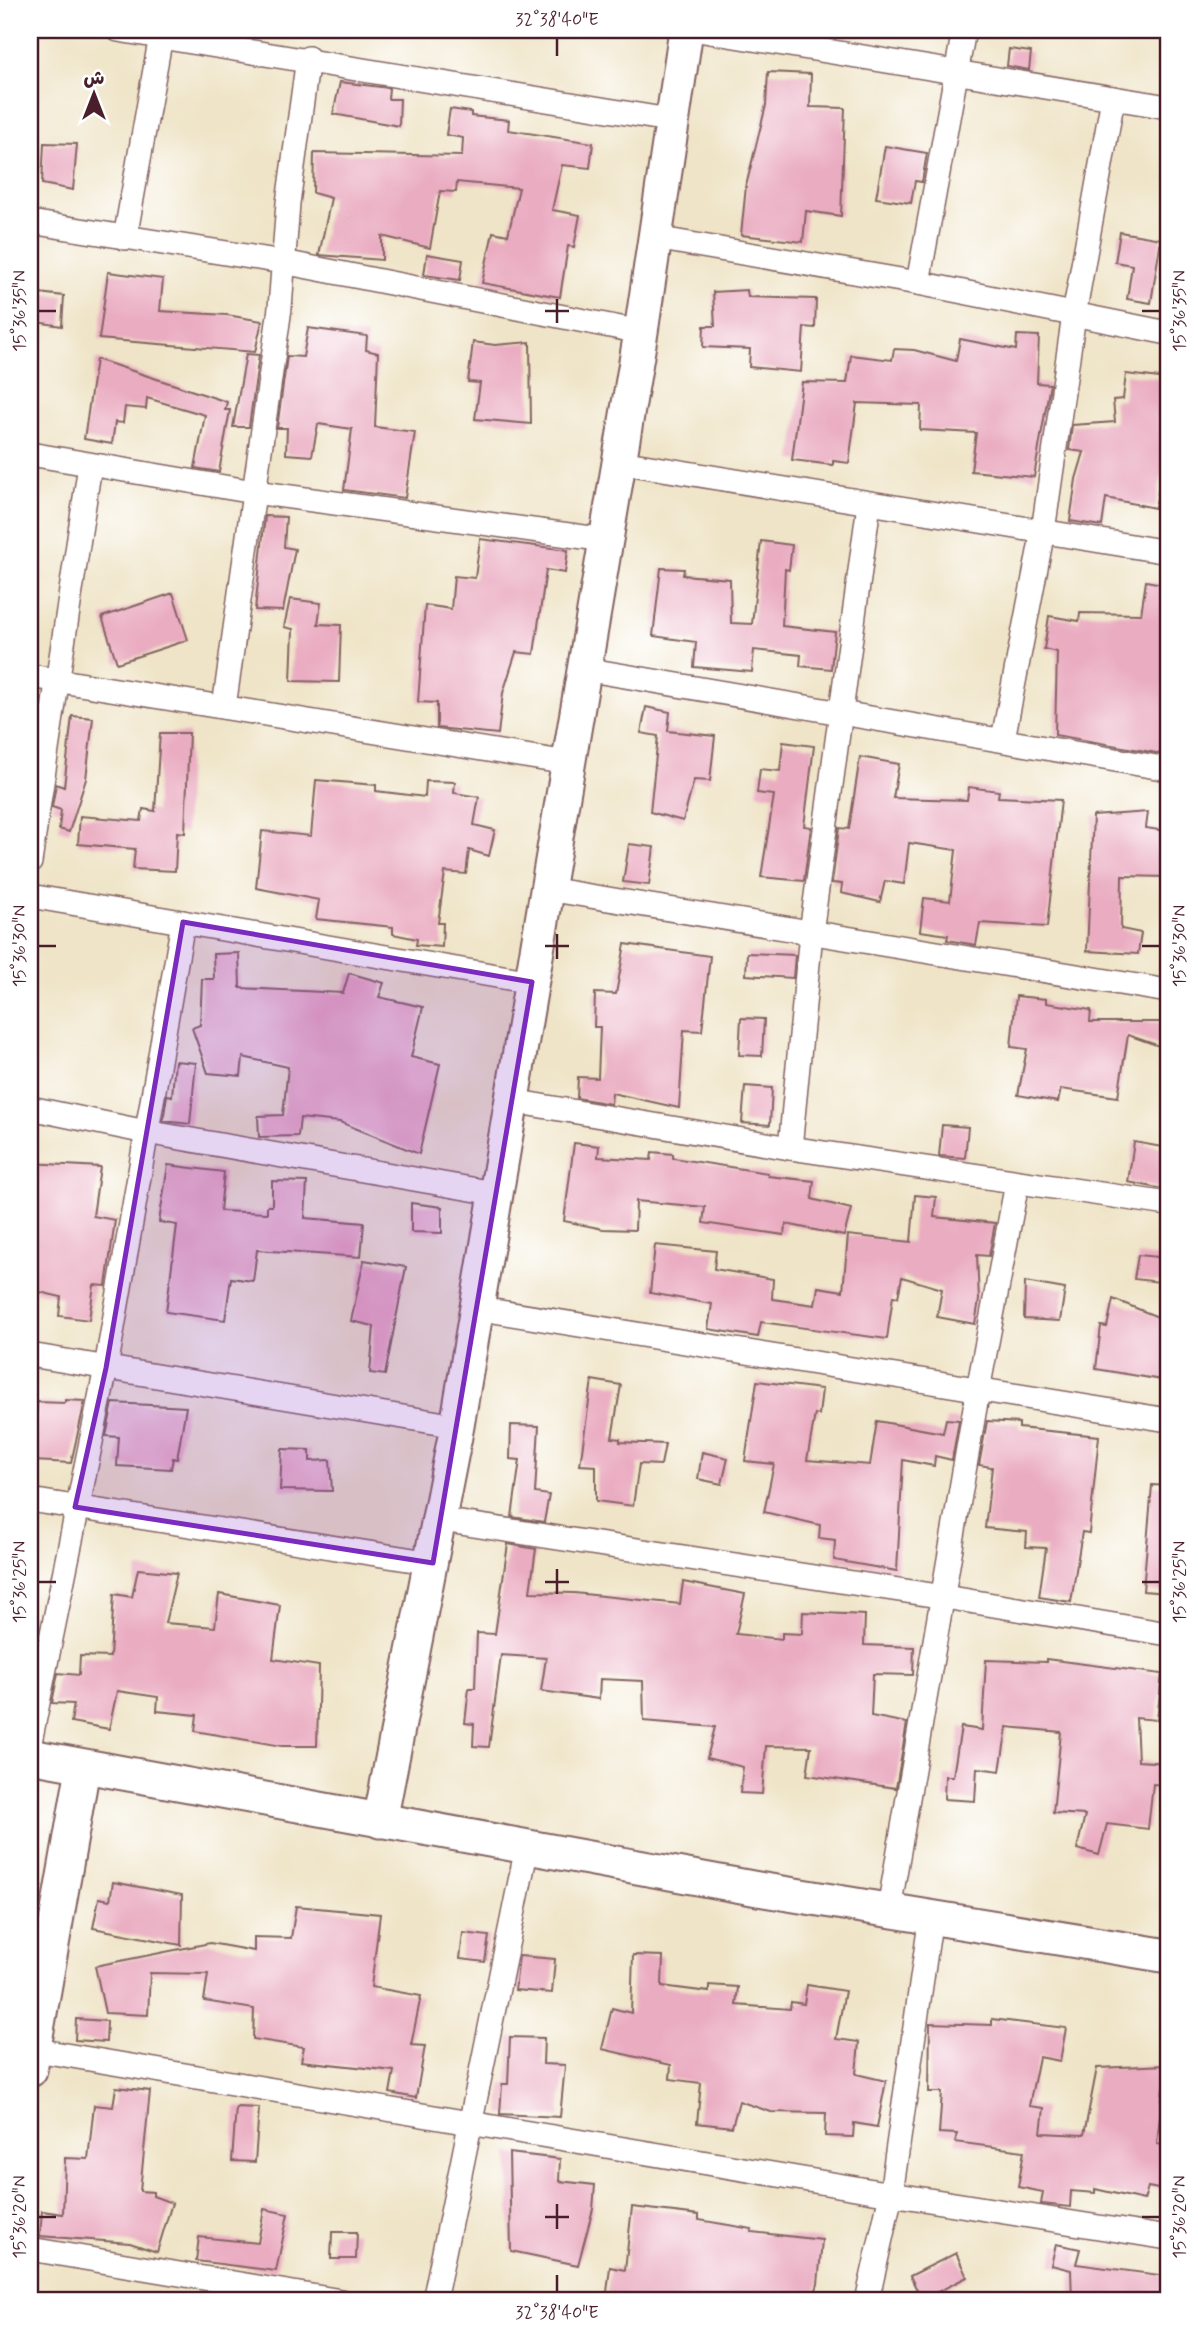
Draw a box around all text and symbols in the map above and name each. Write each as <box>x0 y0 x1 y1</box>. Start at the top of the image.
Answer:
text: 32°38'40"E <box>515 8 599 32</box>
north arrow <box>60 60 130 130</box>
text: ش <box>84 66 105 91</box>
text: 15°36'35"N <box>8 270 32 352</box>
text: 15°36'35"N <box>1168 270 1192 352</box>
text: 15°36'30"N <box>8 905 32 987</box>
text: 15°36'30"N <box>1168 905 1192 987</box>
text: 15°36'25"N <box>8 1541 32 1623</box>
text: 15°36'25"N <box>1168 1541 1192 1623</box>
text: 15°36'20"N <box>8 2175 32 2259</box>
text: 15°36'20"N <box>1168 2175 1192 2259</box>
text: 32°38'40"E <box>515 2301 599 2325</box>

